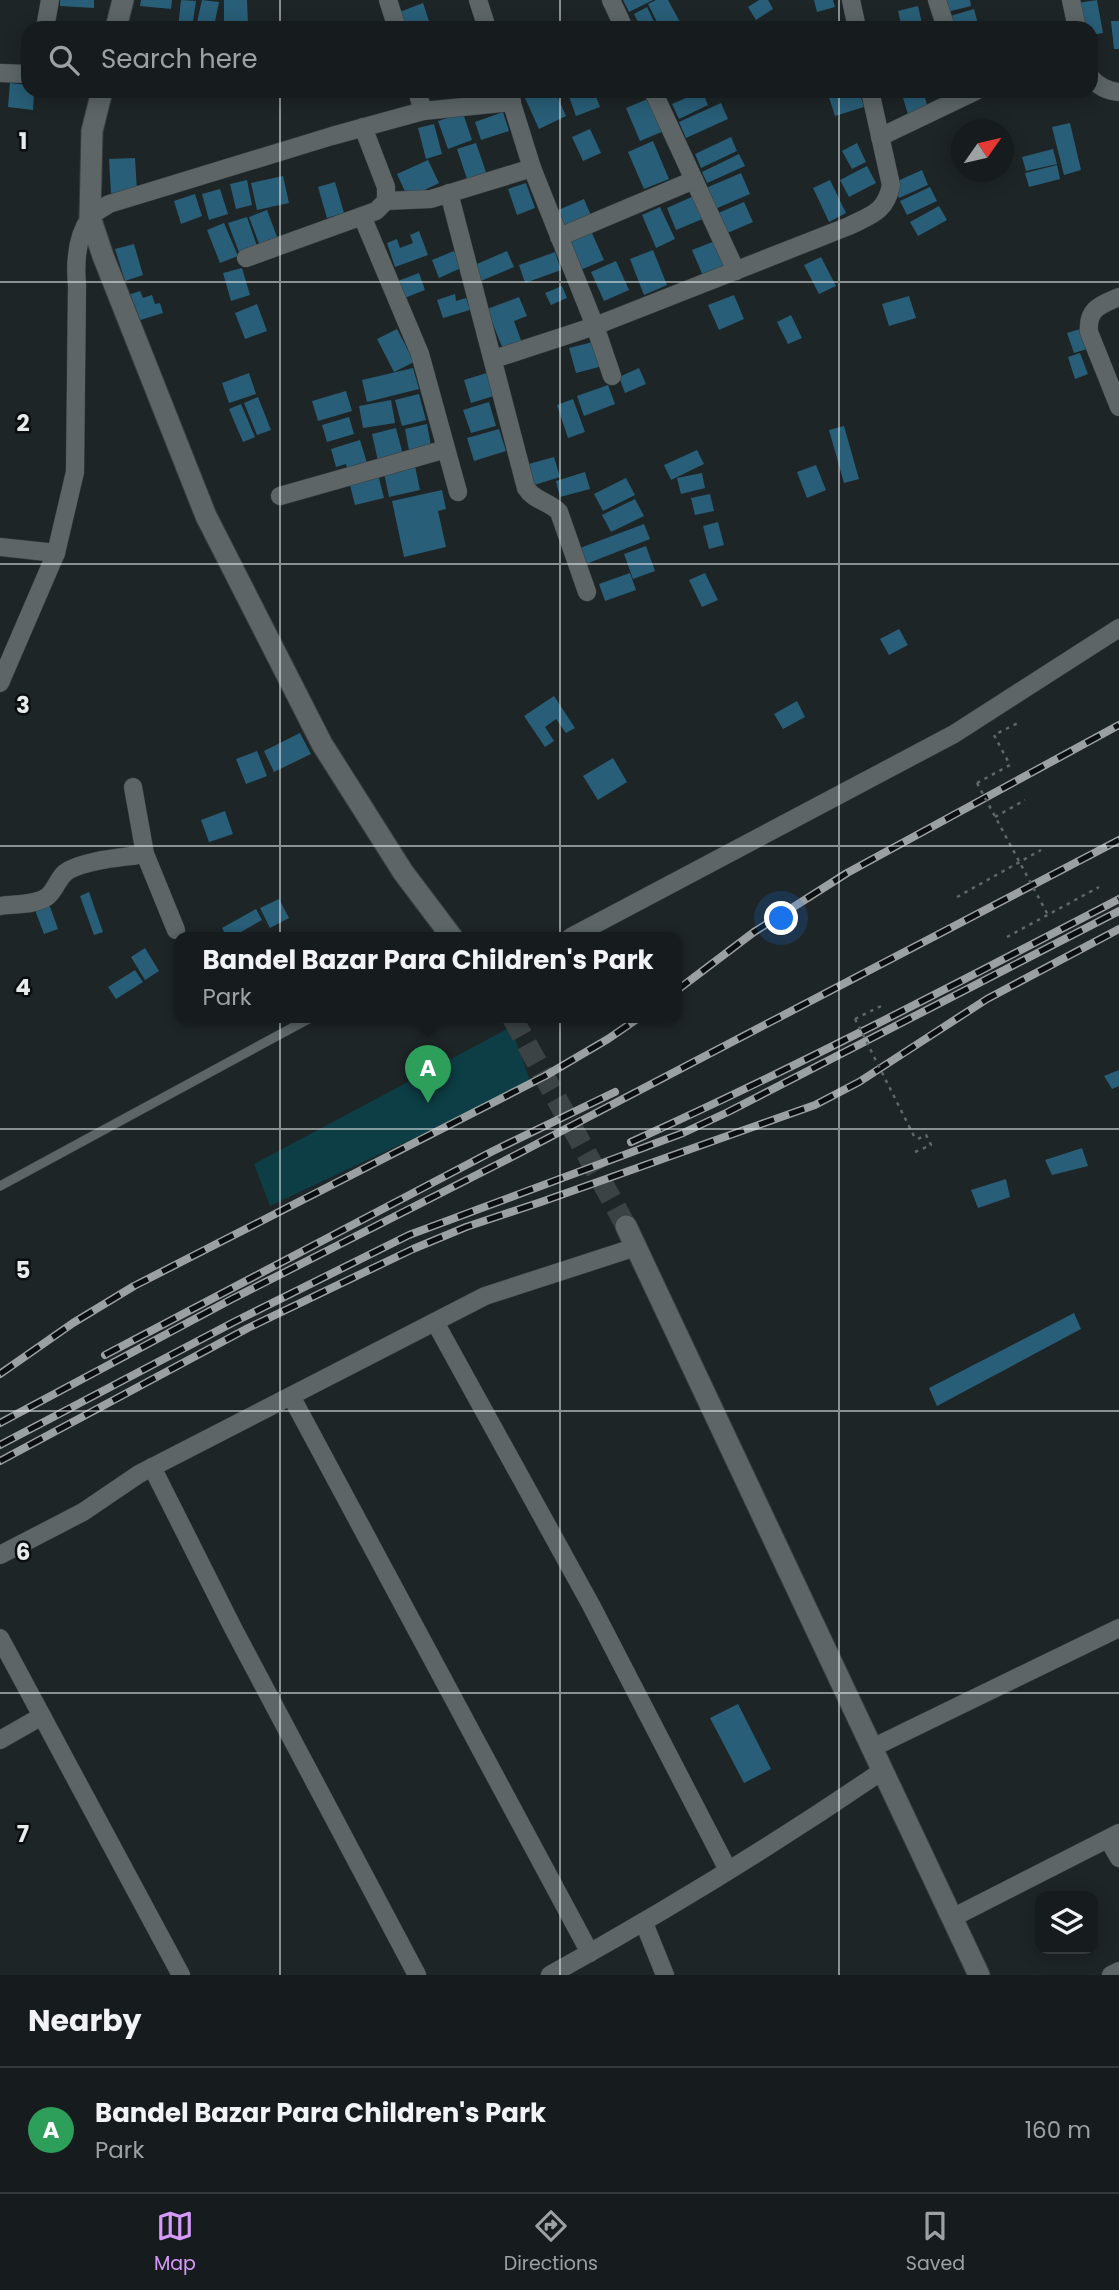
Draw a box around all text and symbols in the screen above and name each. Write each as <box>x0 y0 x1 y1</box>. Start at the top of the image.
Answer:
search box <box>21 21 1098 98</box>
icon: search <box>45 41 83 79</box>
text: Search here <box>101 41 258 77</box>
north arrow <box>951 119 1014 182</box>
text: 1 <box>19 125 27 157</box>
text: 2 <box>16 407 30 439</box>
text: 3 <box>16 689 30 721</box>
your location <box>764 901 798 935</box>
popup <box>174 932 682 1023</box>
text: Bandel Bazar Para Children's Park <box>202 942 654 978</box>
text: 4 <box>15 971 31 1003</box>
text: Park <box>202 981 252 1013</box>
pin: A <box>405 1045 451 1103</box>
text: 5 <box>16 1254 30 1286</box>
text: 6 <box>16 1536 30 1568</box>
text: 7 <box>17 1818 29 1850</box>
map controls <box>1035 1891 1098 1954</box>
button: layers <box>1035 1891 1098 1954</box>
text: Nearby <box>28 1999 142 2042</box>
text: Bandel Bazar Para Children's Park <box>95 2095 546 2131</box>
text: A <box>43 2114 59 2146</box>
text: 160 m <box>1025 2114 1091 2146</box>
text: Park <box>95 2134 144 2166</box>
tab: Map <box>154 2207 196 2278</box>
tab: Directions <box>504 2207 598 2278</box>
tab: Saved <box>906 2207 965 2278</box>

